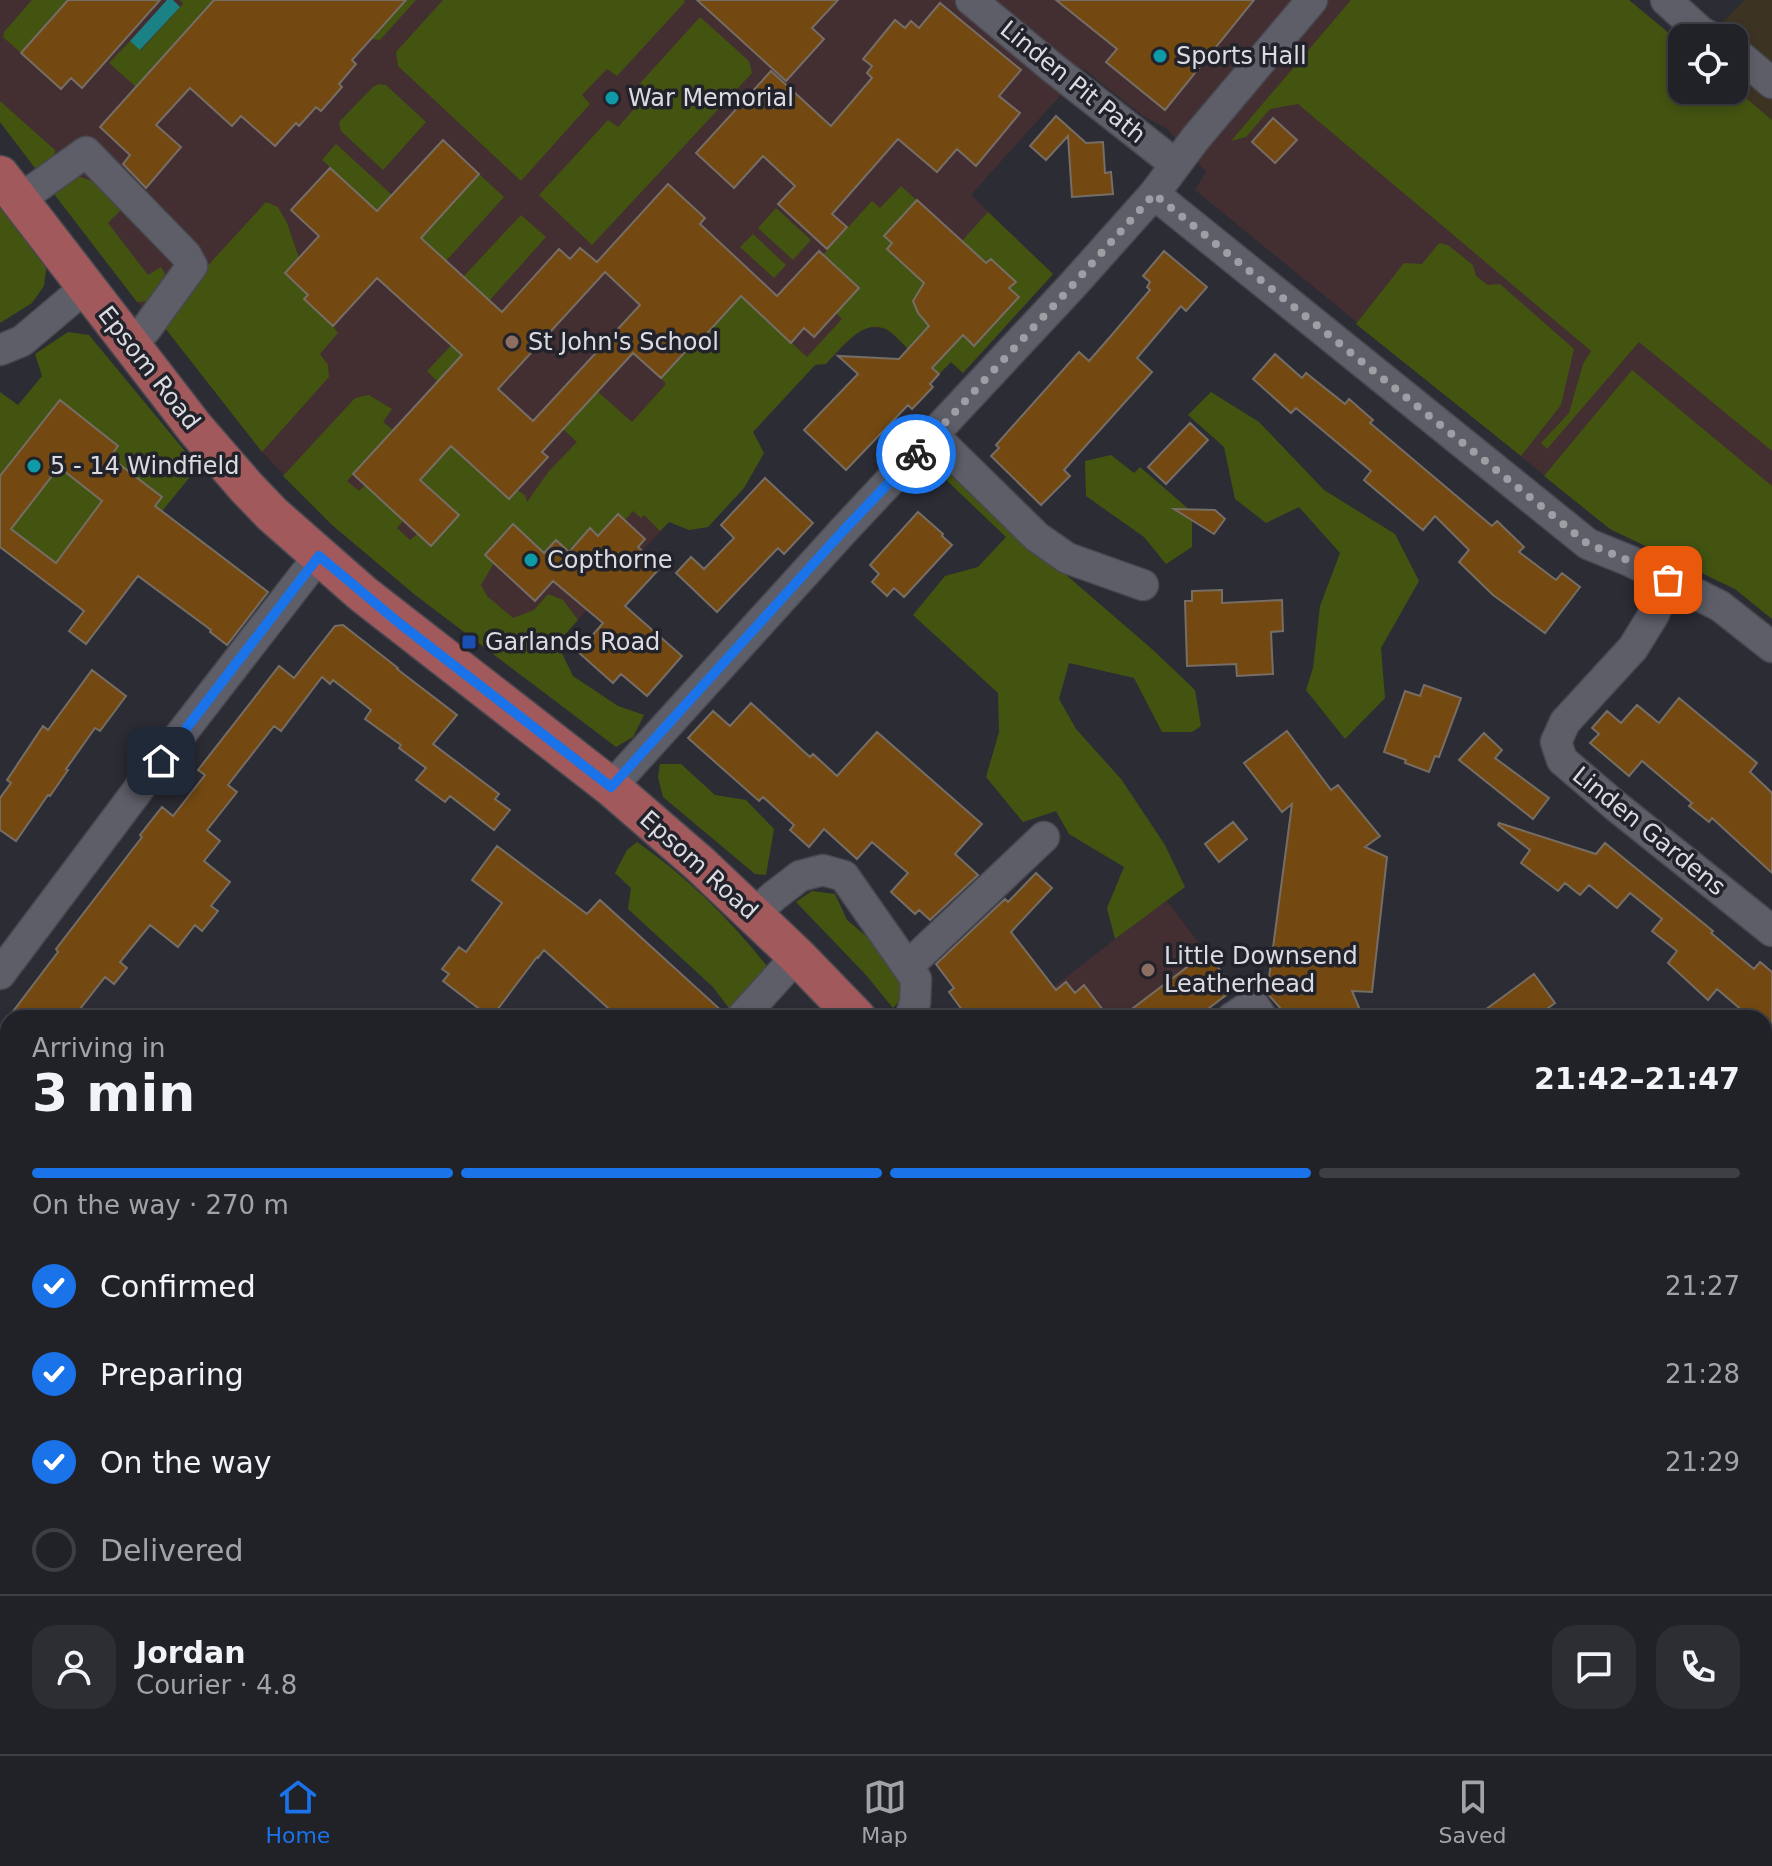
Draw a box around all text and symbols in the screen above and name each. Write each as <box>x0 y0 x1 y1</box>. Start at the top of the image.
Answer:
street label: Linden Pit Path <box>995 15 1151 149</box>
map controls <box>1668 24 1748 104</box>
button: locate <box>1668 24 1748 104</box>
place label: Sports Hall <box>1176 42 1307 70</box>
marker: Sports Hall <box>1151 47 1169 65</box>
place label: War Memorial <box>628 84 794 112</box>
marker: War Memorial <box>603 89 621 107</box>
street label: Epsom Road <box>92 301 206 435</box>
place label: St John's School <box>528 328 719 356</box>
marker: St John's School <box>503 333 521 351</box>
courier <box>876 414 956 494</box>
icon: bike <box>894 432 938 476</box>
place label: 5 - 14 Windfield <box>50 452 239 480</box>
marker: 5 - 14 Windfield <box>25 457 43 475</box>
place label: Copthorne <box>547 546 672 574</box>
pin <box>1634 546 1702 614</box>
marker: Copthorne <box>522 551 540 569</box>
icon: bag <box>1646 558 1690 602</box>
place label: Garlands Road <box>485 628 660 656</box>
marker: Garlands Road <box>460 633 478 651</box>
pin <box>127 727 195 795</box>
icon: home <box>139 739 183 783</box>
street label: Linden Gardens <box>1567 761 1731 901</box>
street label: Epsom Road <box>634 805 764 925</box>
place label: Little Downsend Leatherhead <box>1164 942 1358 998</box>
marker: Little Downsend Leatherhead <box>1139 961 1157 979</box>
text: Arriving in <box>32 1033 166 1063</box>
text: 21:42–21:47 <box>1534 1061 1740 1096</box>
text: 3 min <box>32 1063 195 1123</box>
text: On the way · 270 m <box>32 1190 289 1220</box>
icon: check <box>32 1264 76 1308</box>
text: Confirmed <box>100 1269 256 1304</box>
text: 21:27 <box>1665 1271 1740 1301</box>
icon: check <box>32 1352 76 1396</box>
text: Preparing <box>100 1357 244 1392</box>
text: 21:28 <box>1665 1359 1740 1389</box>
icon: check <box>32 1440 76 1484</box>
text: On the way <box>100 1445 272 1480</box>
text: 21:29 <box>1665 1447 1740 1477</box>
text: Delivered <box>100 1533 244 1568</box>
button: person <box>32 1625 116 1709</box>
button: chat <box>1552 1625 1636 1709</box>
button: phone <box>1656 1625 1740 1709</box>
text: Jordan <box>136 1635 246 1670</box>
text: Courier · 4.8 <box>136 1670 297 1700</box>
tab: Home <box>265 1775 330 1848</box>
tab: Map <box>861 1775 908 1848</box>
tab: Saved <box>1439 1775 1507 1848</box>

